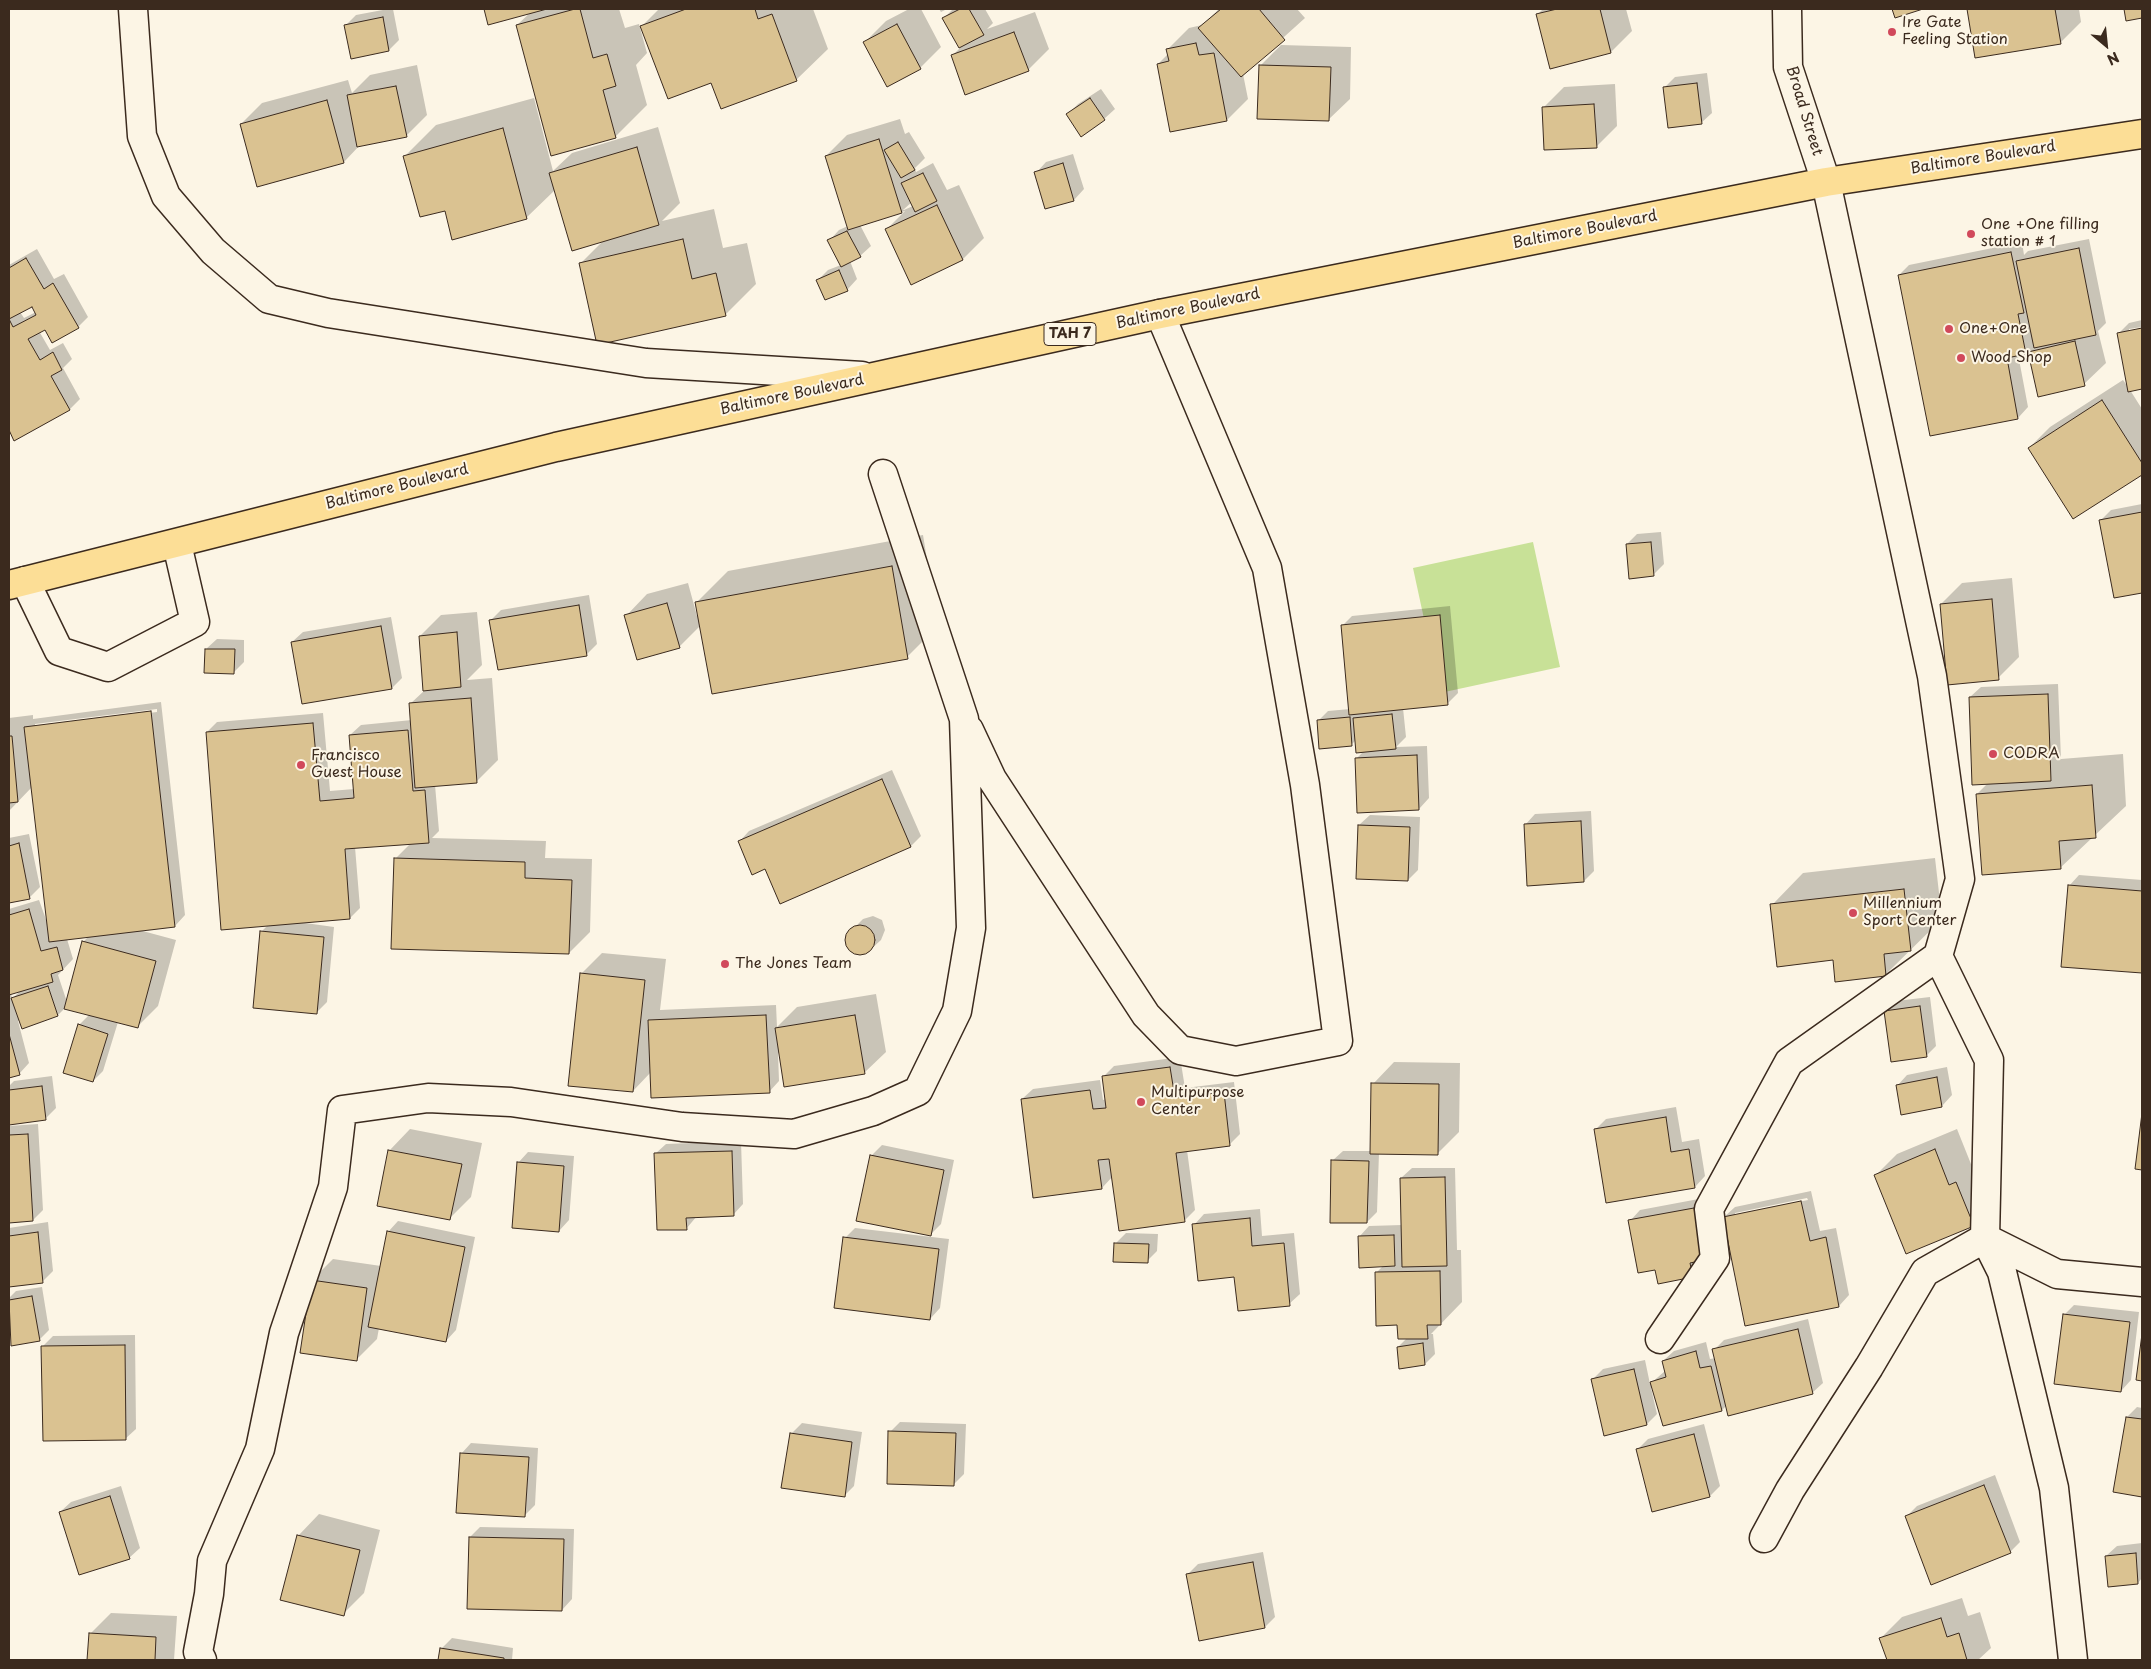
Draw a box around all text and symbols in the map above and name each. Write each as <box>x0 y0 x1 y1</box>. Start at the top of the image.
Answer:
place label: Ire Gate Feeling Station <box>1902 14 2008 49</box>
north arrow <box>2081 20 2131 70</box>
marker: Ire Gate Feeling Station <box>1886 26 1898 38</box>
text: N <box>2103 47 2123 71</box>
street label: Broad Street <box>1782 64 1826 158</box>
street label: Baltimore Boulevard <box>1909 138 2057 178</box>
street label: Baltimore Boulevard <box>1511 207 1659 253</box>
place label: One +One filling station # 1 <box>1981 216 2099 251</box>
marker: One +One filling station # 1 <box>1965 228 1977 240</box>
street label: Baltimore Boulevard <box>1114 285 1262 333</box>
place label: One+One <box>1959 320 2028 338</box>
road number: TAH 7 <box>1044 322 1096 346</box>
marker: One+One <box>1943 323 1955 335</box>
place label: Wood Shop <box>1971 349 2052 367</box>
marker: Wood Shop <box>1955 352 1967 364</box>
street label: Baltimore Boulevard <box>718 371 866 419</box>
street label: Baltimore Boulevard <box>324 461 470 513</box>
place label: CODRA <box>2003 745 2060 763</box>
place label: Francisco Guest House <box>311 747 402 782</box>
marker: CODRA <box>1987 748 1999 760</box>
marker: Francisco Guest House <box>295 759 307 771</box>
place label: Millennium Sport Center <box>1863 895 1956 930</box>
marker: Millennium Sport Center <box>1847 907 1859 919</box>
place label: The Jones Team <box>735 955 852 973</box>
marker: The Jones Team <box>719 958 731 970</box>
place label: Multipurpose Center <box>1151 1084 1244 1119</box>
marker: Multipurpose Center <box>1135 1096 1147 1108</box>

